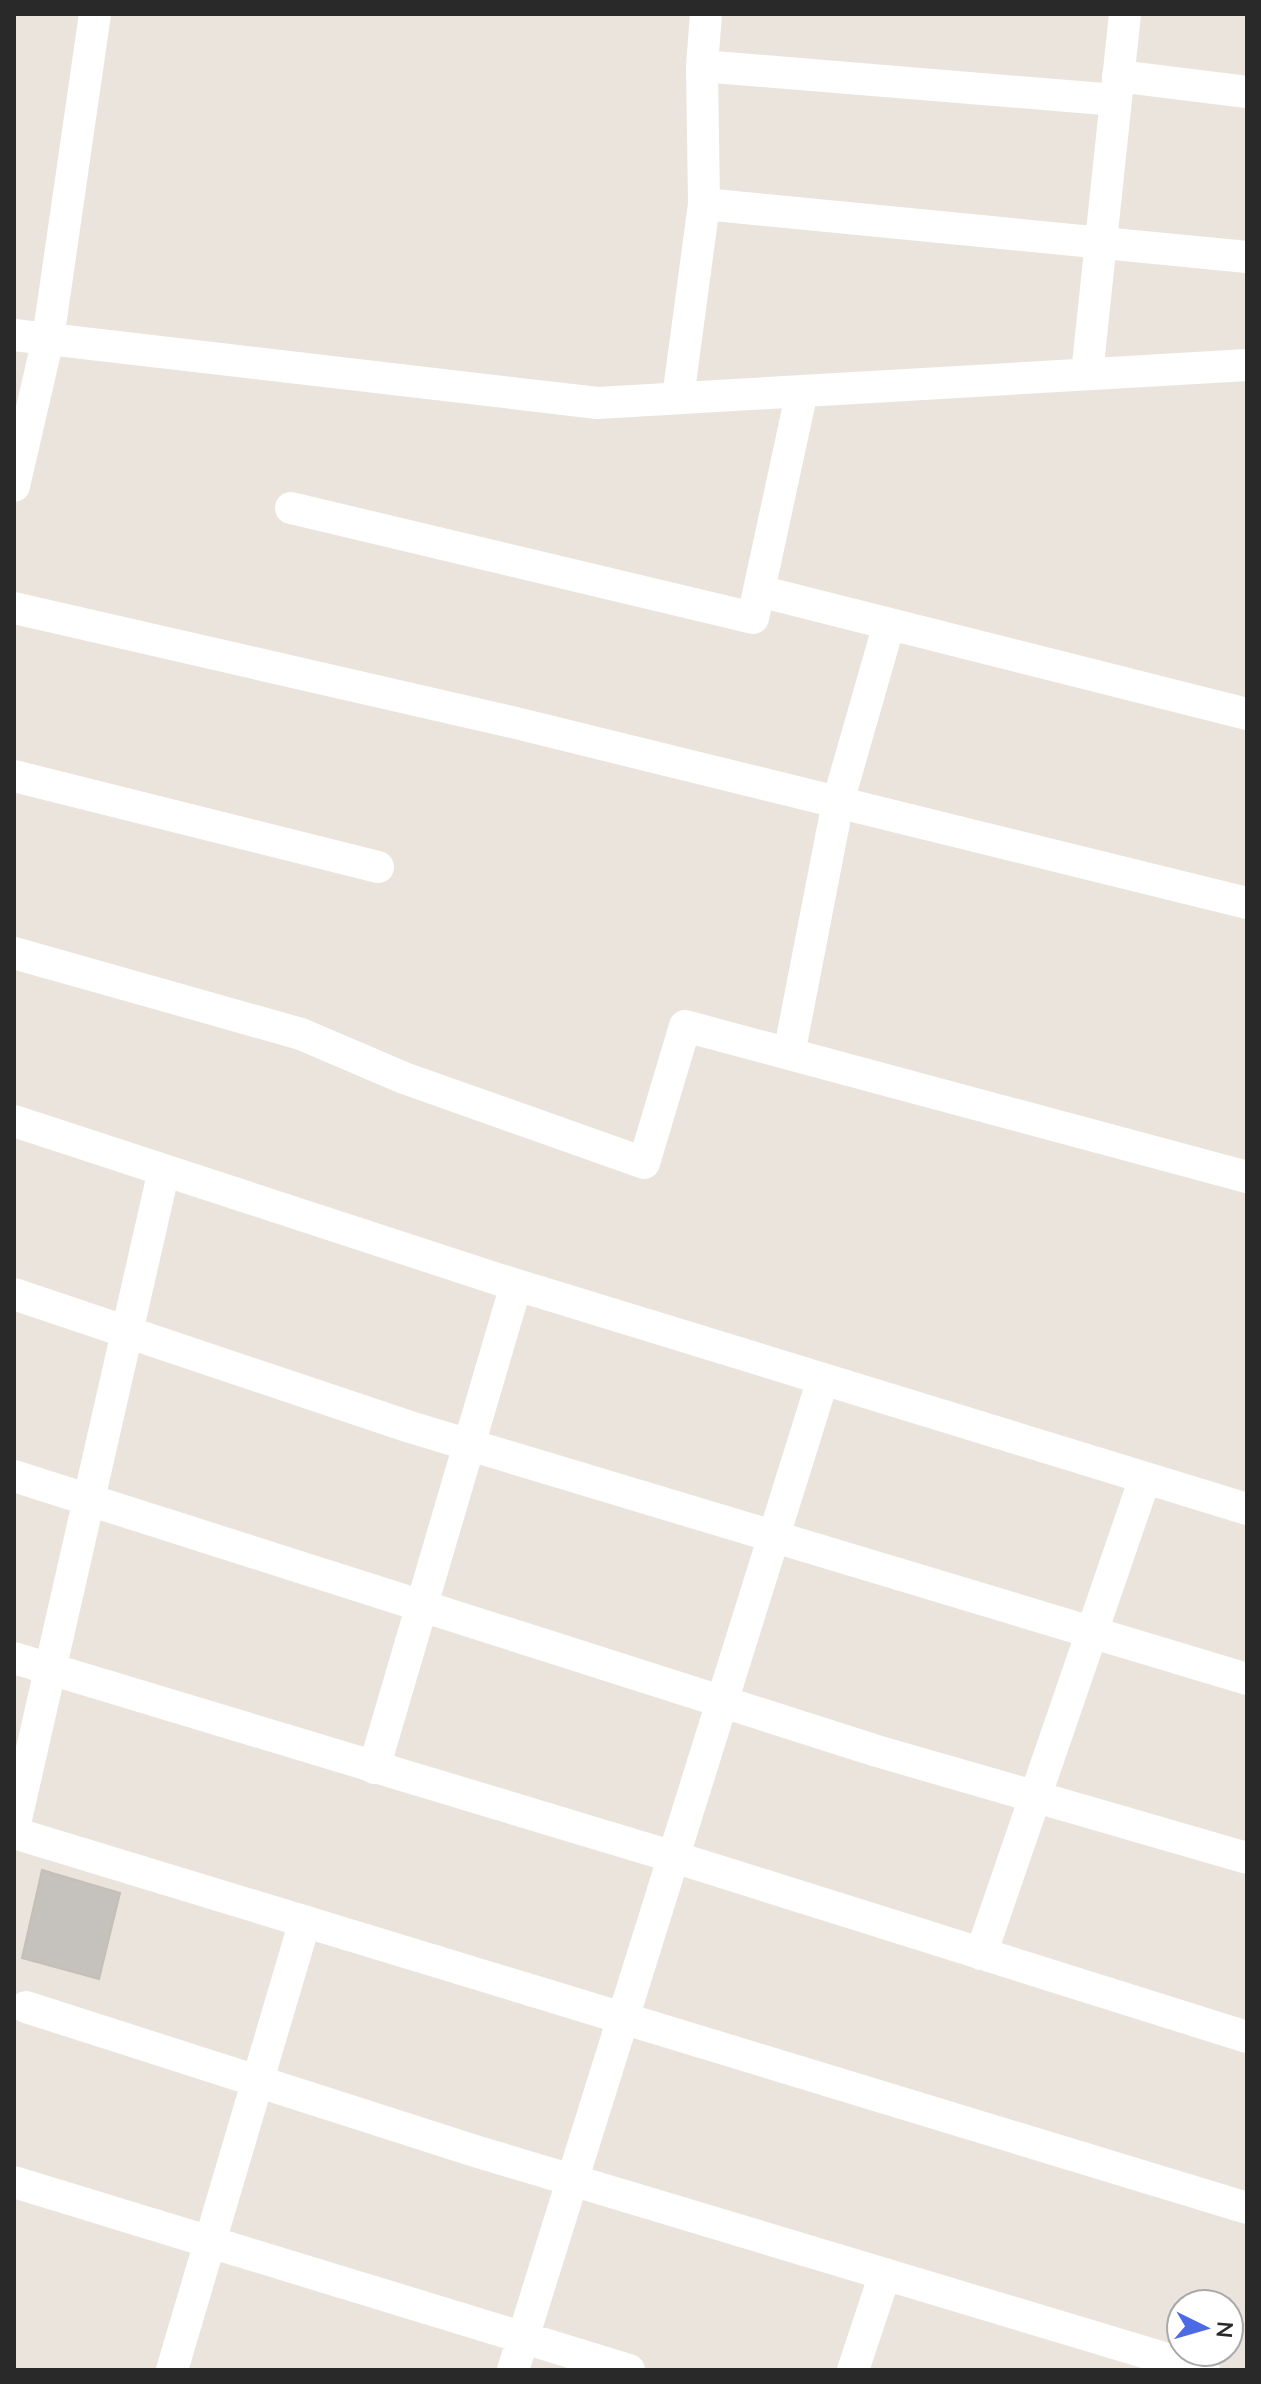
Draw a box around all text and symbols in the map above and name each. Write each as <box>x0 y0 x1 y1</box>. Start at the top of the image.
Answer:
north arrow <box>1165 2288 1245 2368</box>
text: N <box>1210 2320 1240 2339</box>

